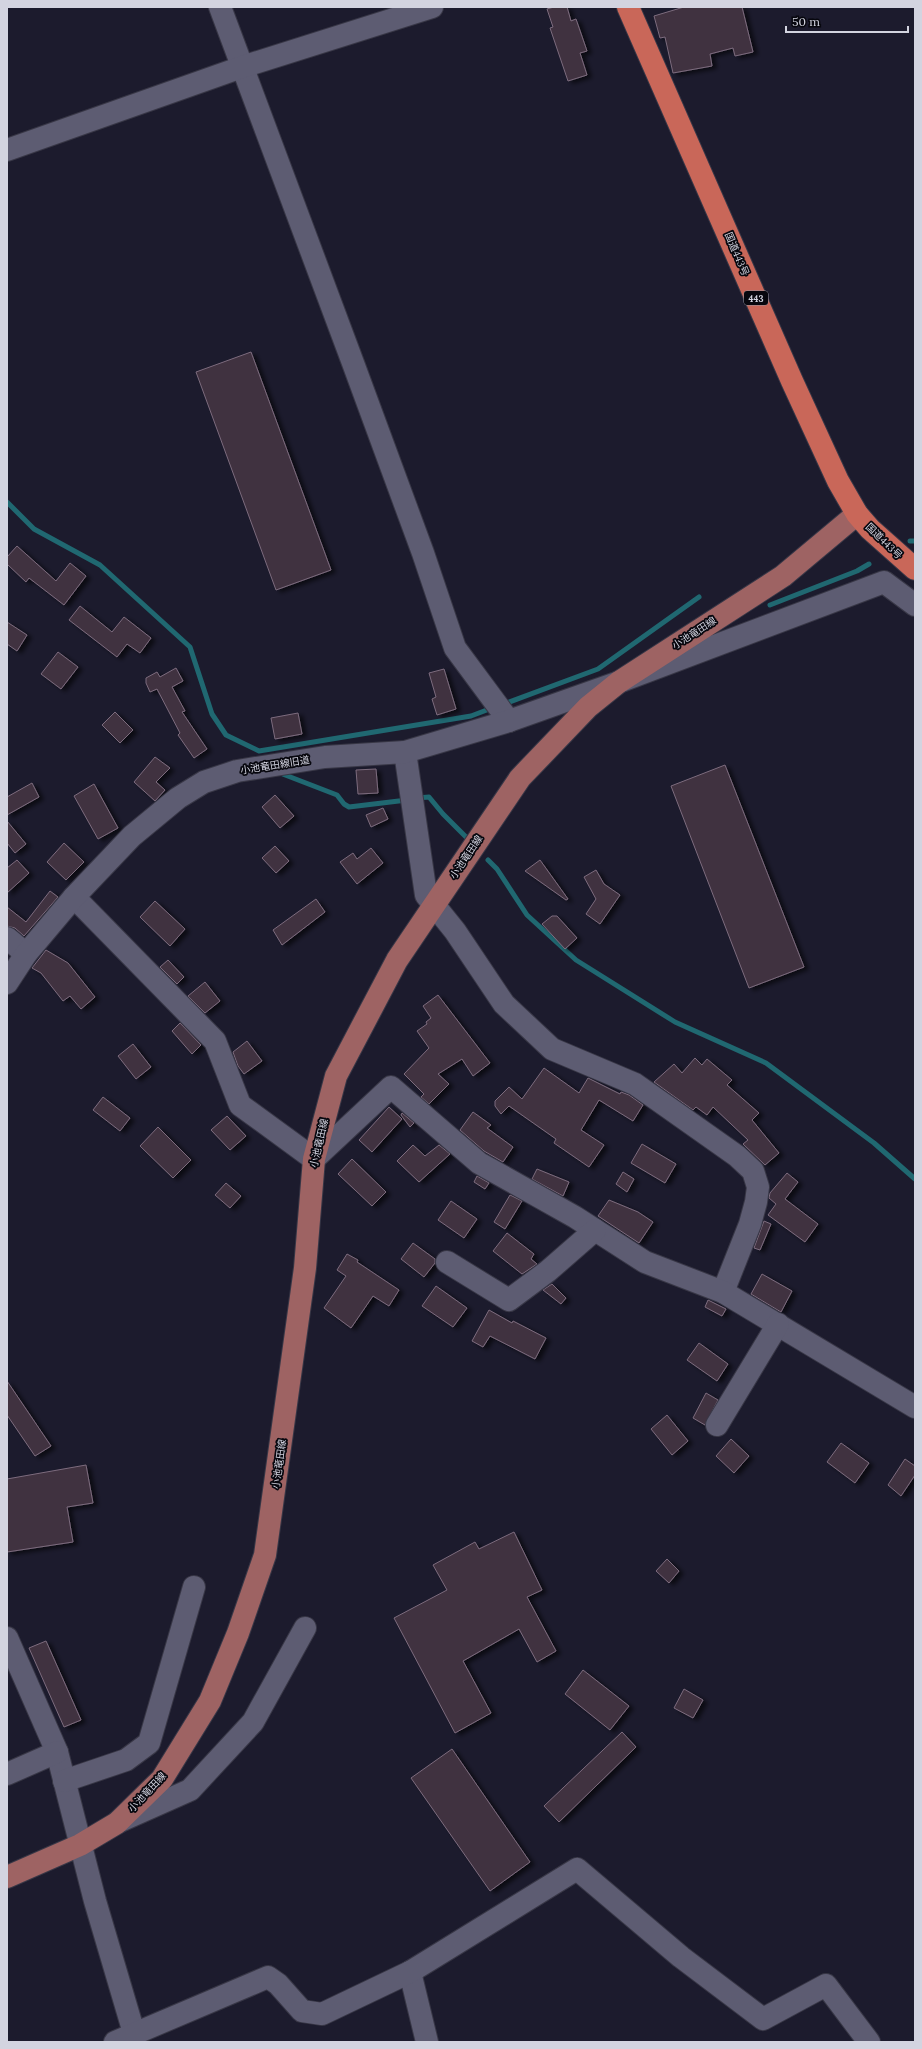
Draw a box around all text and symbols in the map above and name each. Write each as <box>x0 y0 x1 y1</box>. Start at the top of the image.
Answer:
scale bar <box>786 8 908 34</box>
text: 50 m <box>792 14 820 29</box>
street label: 国道443号 <box>722 230 752 278</box>
road number: 443 <box>744 291 768 305</box>
street label: 国道443号 <box>863 520 905 562</box>
street label: 小池竜田線 <box>669 614 719 652</box>
street label: 小池竜田線旧道 <box>239 753 311 777</box>
street label: 小池竜田線 <box>447 833 485 881</box>
street label: 小池竜田線 <box>307 1117 331 1169</box>
street label: 小池竜田線 <box>269 1438 289 1490</box>
street label: 小池竜田線 <box>125 1769 169 1815</box>

